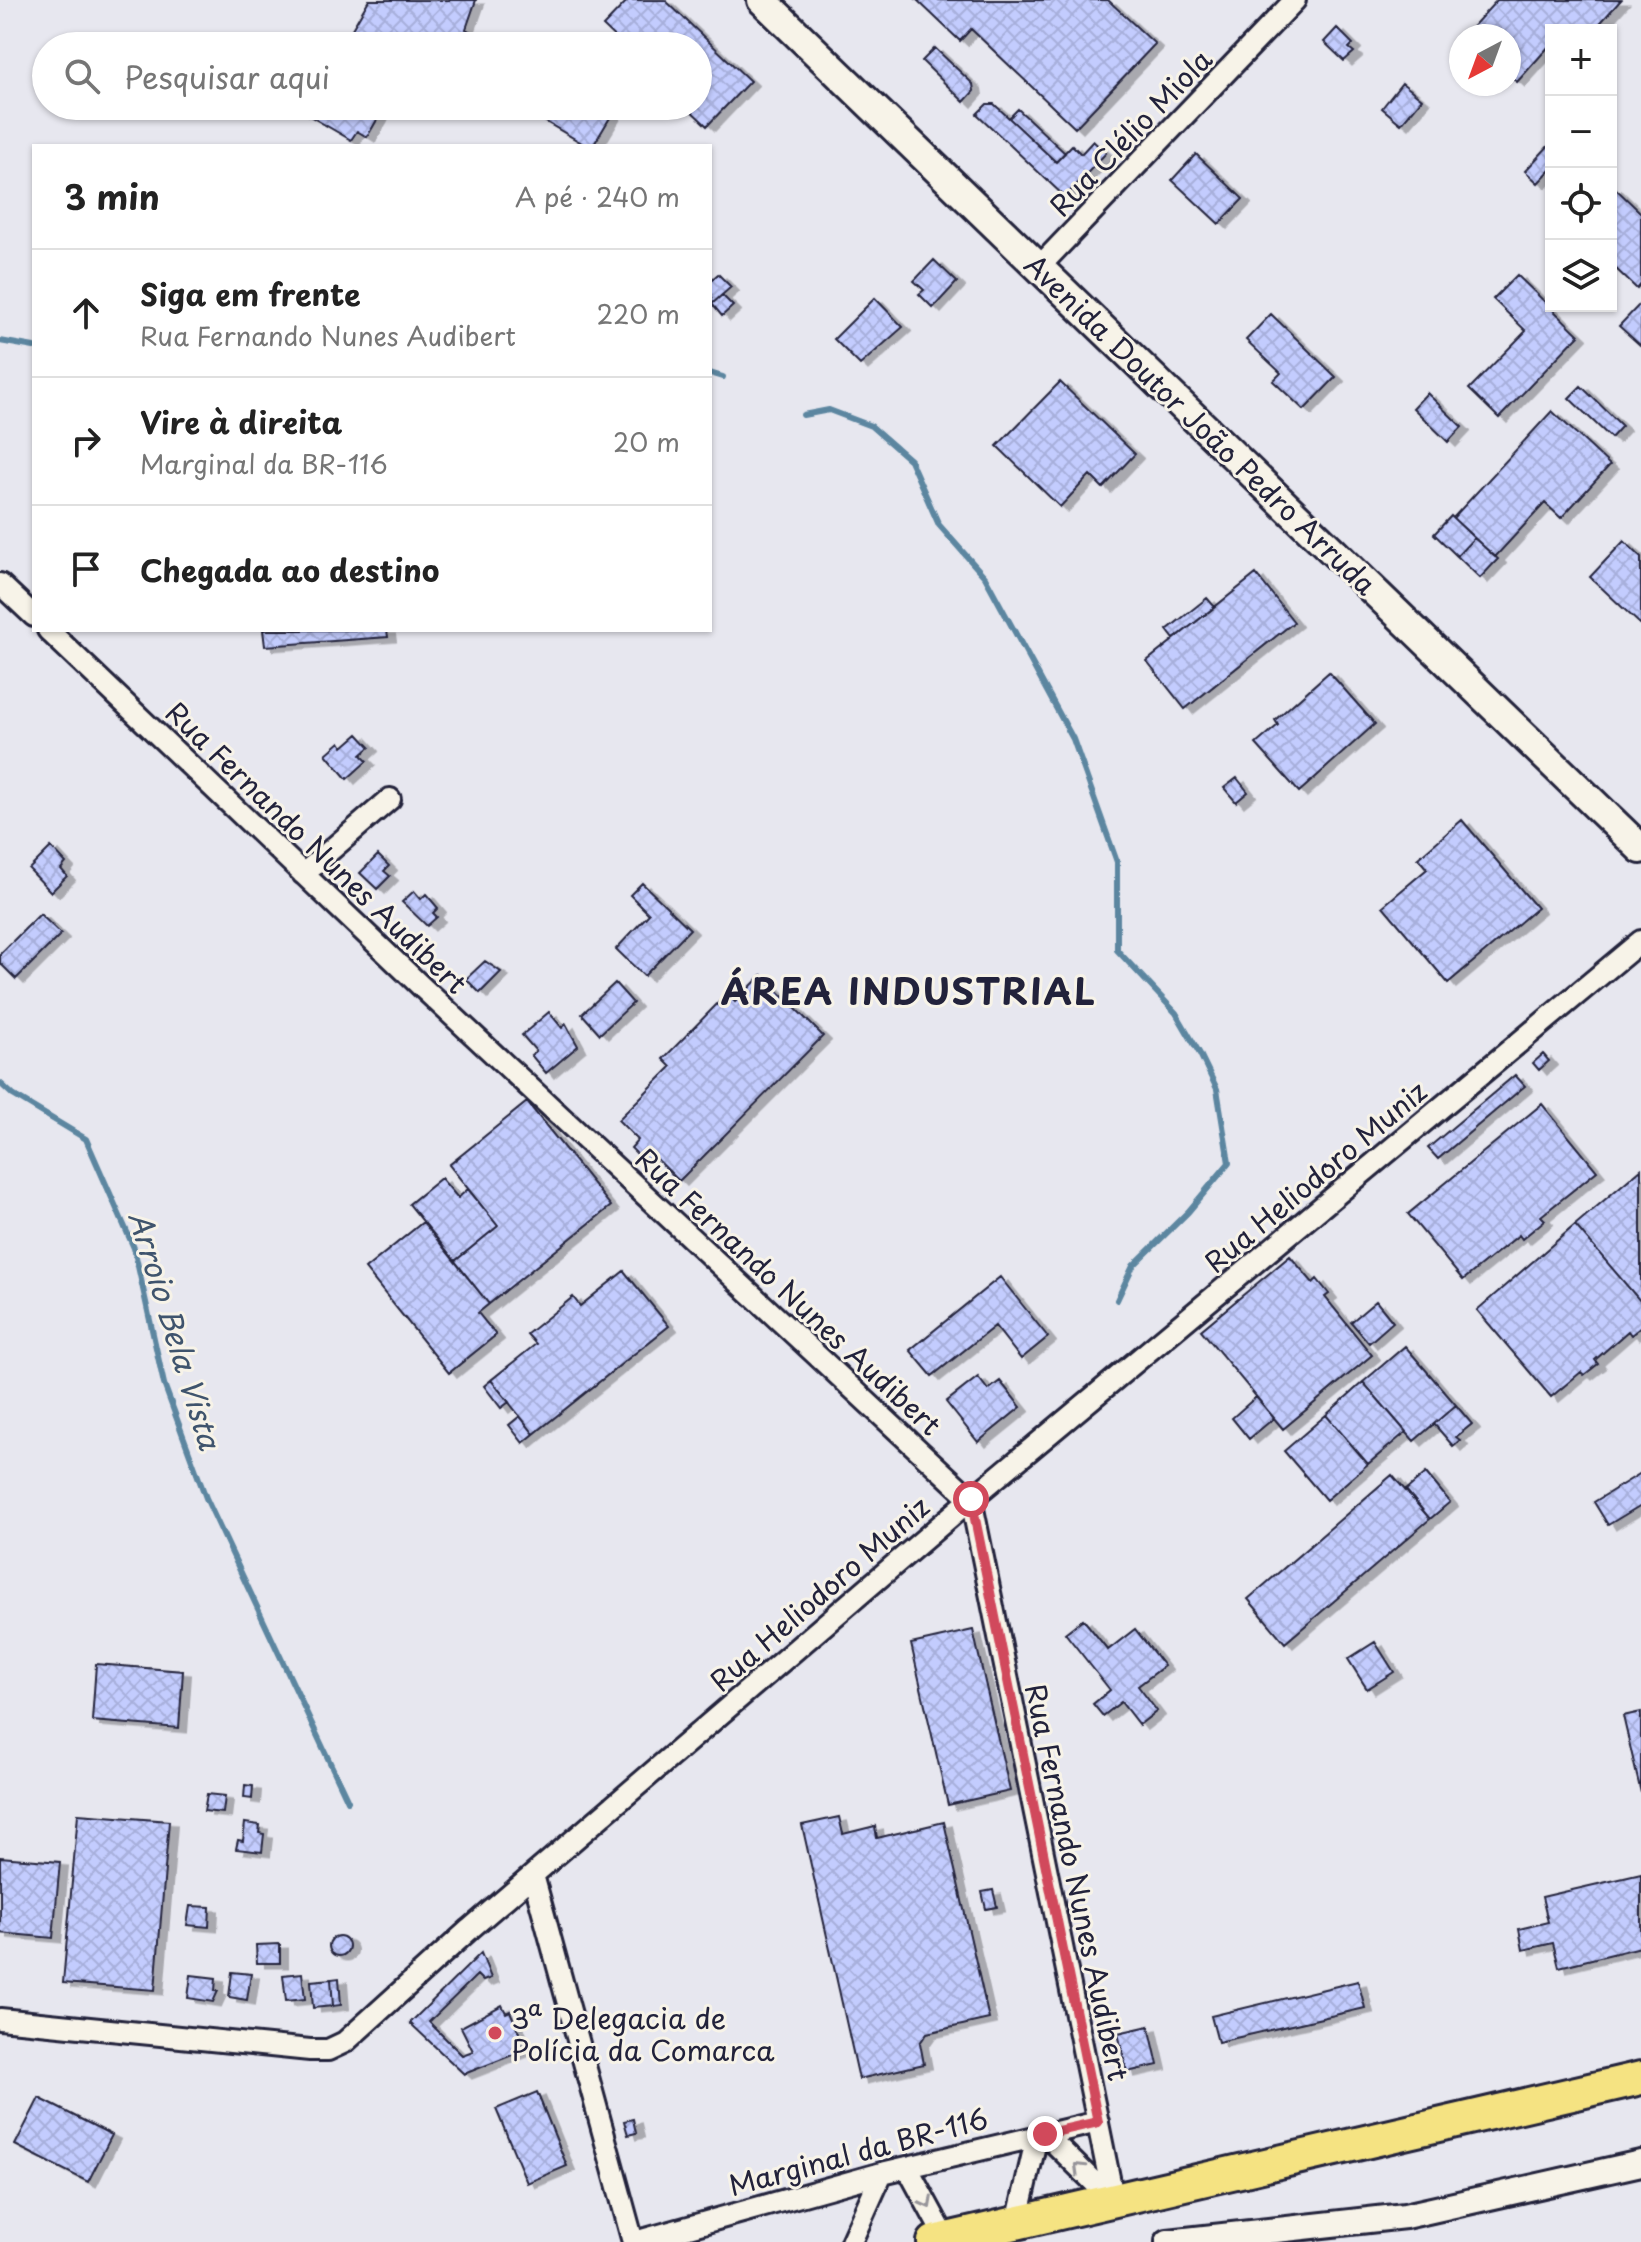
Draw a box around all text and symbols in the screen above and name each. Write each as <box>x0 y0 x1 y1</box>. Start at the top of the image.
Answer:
north arrow <box>1449 24 1521 96</box>
map controls <box>1545 24 1617 312</box>
button: + <box>1545 24 1617 96</box>
search box <box>32 32 712 120</box>
street label: Rua Clélio Miola <box>1039 38 1222 225</box>
icon: search <box>60 54 104 98</box>
text: Pesquisar aqui <box>124 54 330 99</box>
button: − <box>1545 96 1617 168</box>
button: locate <box>1545 168 1617 240</box>
text: 3 min <box>64 170 160 222</box>
text: A pé · 240 m <box>515 177 680 216</box>
button: layers <box>1545 240 1617 312</box>
street label: Avenida Doutor João Pedro Arruda <box>1015 244 1387 605</box>
text: Siga em frente <box>140 271 361 316</box>
icon: ahead <box>64 291 108 335</box>
text: 220 m <box>596 294 680 333</box>
text: Rua Fernando Nunes Audibert <box>140 316 516 355</box>
text: Vire à direita <box>140 399 342 444</box>
icon: right <box>64 419 108 463</box>
text: 20 m <box>613 422 680 461</box>
text: Marginal da BR-116 <box>140 444 388 483</box>
icon: arrive <box>64 547 108 591</box>
text: Chegada ao destino <box>140 547 439 592</box>
street label: Rua Fernando Nunes Audibert <box>156 691 478 1003</box>
district label: ÁREA INDUSTRIAL <box>721 963 1097 1017</box>
street label: Rua Heliodoro Muniz <box>1194 1070 1436 1282</box>
street label: Rua Fernando Nunes Audibert <box>626 1137 952 1445</box>
water label: Arroio Bela Vista <box>118 1205 234 1456</box>
route start <box>953 1481 989 1517</box>
street label: Rua Heliodoro Muniz <box>700 1485 938 1701</box>
street label: Rua Fernando Nunes Audibert <box>1015 1680 1141 2084</box>
place label: 3ª Delegacia de Polícia da Comarca <box>511 1996 775 2071</box>
marker: 3ª Delegacia de Polícia da Comarca <box>486 2024 504 2042</box>
street label: Marginal da BR-116 <box>724 2096 992 2206</box>
route end <box>1027 2116 1063 2152</box>
one-way arrow <box>1074 2163 1088 2177</box>
one-way arrow <box>917 2195 932 2209</box>

